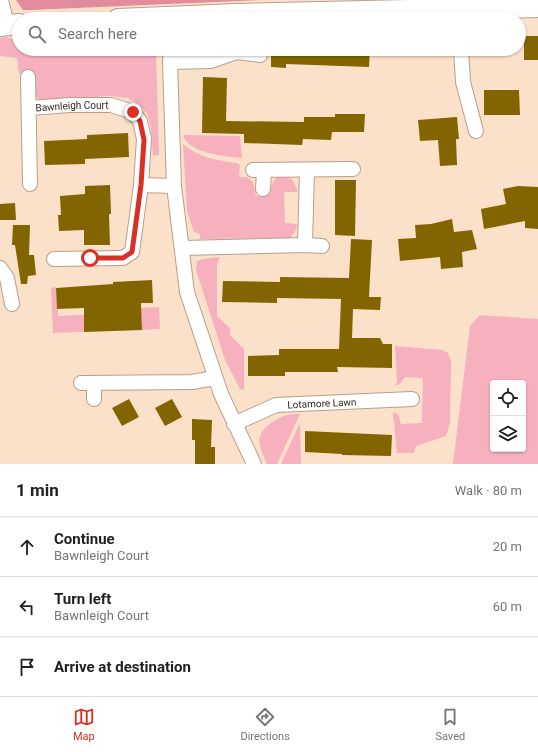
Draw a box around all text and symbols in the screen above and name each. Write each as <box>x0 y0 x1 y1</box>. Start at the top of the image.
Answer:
search box <box>12 12 526 56</box>
icon: search <box>26 23 48 45</box>
text: Search here <box>58 25 137 43</box>
street label: Bawnleigh Court <box>35 100 108 114</box>
route end <box>124 103 142 121</box>
route start <box>81 249 99 267</box>
map controls <box>490 380 526 452</box>
button: locate <box>490 380 526 416</box>
street label: Lotamore Lawn <box>287 396 357 410</box>
button: layers <box>490 416 526 452</box>
text: 1 min <box>16 480 59 500</box>
text: Walk · 80 m <box>455 483 522 498</box>
text: Continue <box>54 530 115 548</box>
icon: ahead <box>16 536 38 558</box>
text: 20 m <box>493 539 522 554</box>
text: Bawnleigh Court <box>54 548 149 563</box>
text: Turn left <box>54 590 111 608</box>
icon: left <box>16 596 38 618</box>
text: 60 m <box>493 599 522 614</box>
text: Bawnleigh Court <box>54 608 149 623</box>
icon: arrive <box>16 656 38 678</box>
text: Arrive at destination <box>54 658 191 676</box>
tab: Map <box>73 706 95 743</box>
tab: Directions <box>240 706 290 743</box>
tab: Saved <box>435 706 465 743</box>

